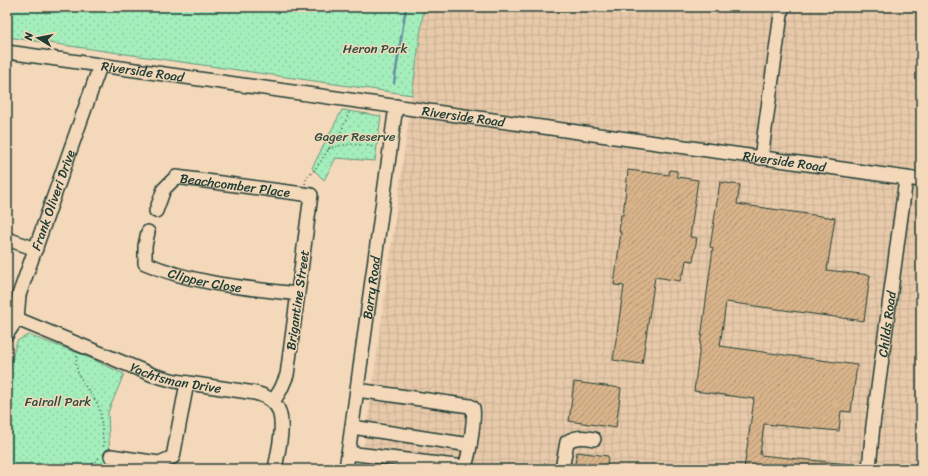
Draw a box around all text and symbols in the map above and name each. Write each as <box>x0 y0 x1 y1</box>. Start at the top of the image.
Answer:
north arrow <box>18 18 58 58</box>
text: N <box>18 31 39 43</box>
park label: Heron Park <box>343 37 407 60</box>
street label: Riverside Road <box>100 54 187 89</box>
street label: Riverside Road <box>421 99 507 134</box>
park label: Gager Reserve <box>315 125 396 148</box>
street label: Riverside Road <box>741 144 828 179</box>
street label: Frank Oliveri Drive <box>25 146 82 254</box>
street label: Beachcomber Place <box>179 167 292 204</box>
street label: Brigantine Street <box>279 248 316 352</box>
street label: Barry Road <box>356 254 387 321</box>
street label: Clipper Close <box>165 261 244 299</box>
street label: Childs Road <box>871 289 903 359</box>
street label: Yachtsman Drive <box>126 356 223 400</box>
park label: Fairall Park <box>25 390 91 413</box>

